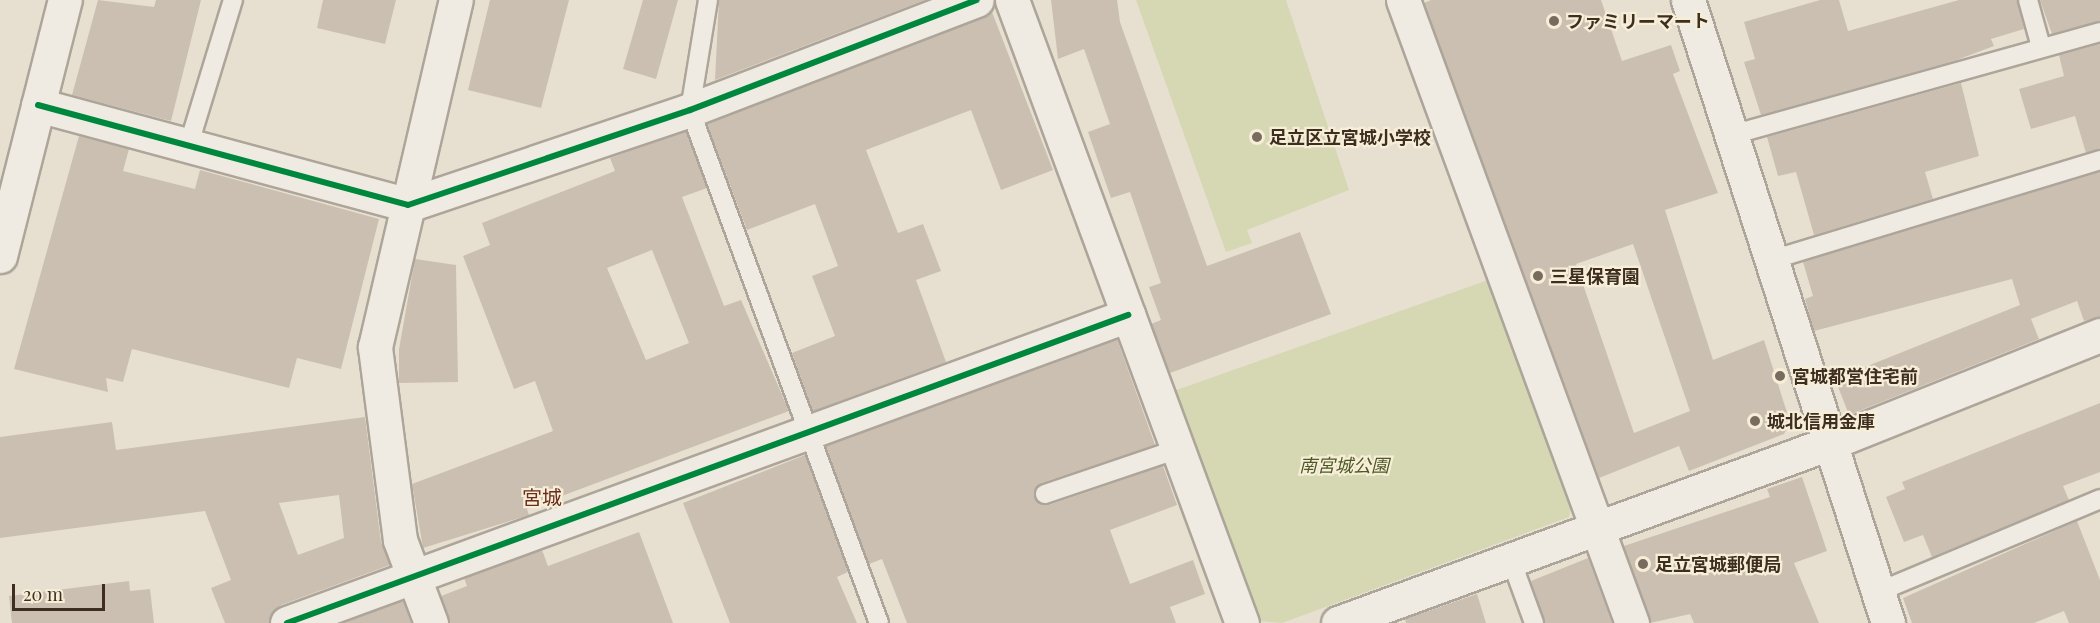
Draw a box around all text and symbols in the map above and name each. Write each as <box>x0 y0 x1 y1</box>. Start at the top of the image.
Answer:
place label: ファミリーマート <box>1566 10 1710 32</box>
marker: ファミリーマート <box>1547 14 1561 28</box>
place label: 足立区立宮城小学校 <box>1269 126 1431 148</box>
marker: 足立区立宮城小学校 <box>1250 130 1264 144</box>
place label: 三星保育園 <box>1550 265 1640 287</box>
marker: 三星保育園 <box>1531 269 1545 283</box>
place label: 宮城都営住宅前 <box>1792 365 1918 387</box>
marker: 宮城都営住宅前 <box>1773 369 1787 383</box>
place label: 城北信用金庫 <box>1767 410 1875 432</box>
marker: 城北信用金庫 <box>1748 414 1762 428</box>
park label: 南宮城公園 <box>1299 454 1389 476</box>
district label: 宮城 <box>522 484 562 508</box>
place label: 足立宮城郵便局 <box>1655 553 1781 575</box>
marker: 足立宮城郵便局 <box>1636 557 1650 571</box>
scale bar <box>15 572 108 610</box>
text: 20 m <box>23 582 63 606</box>

